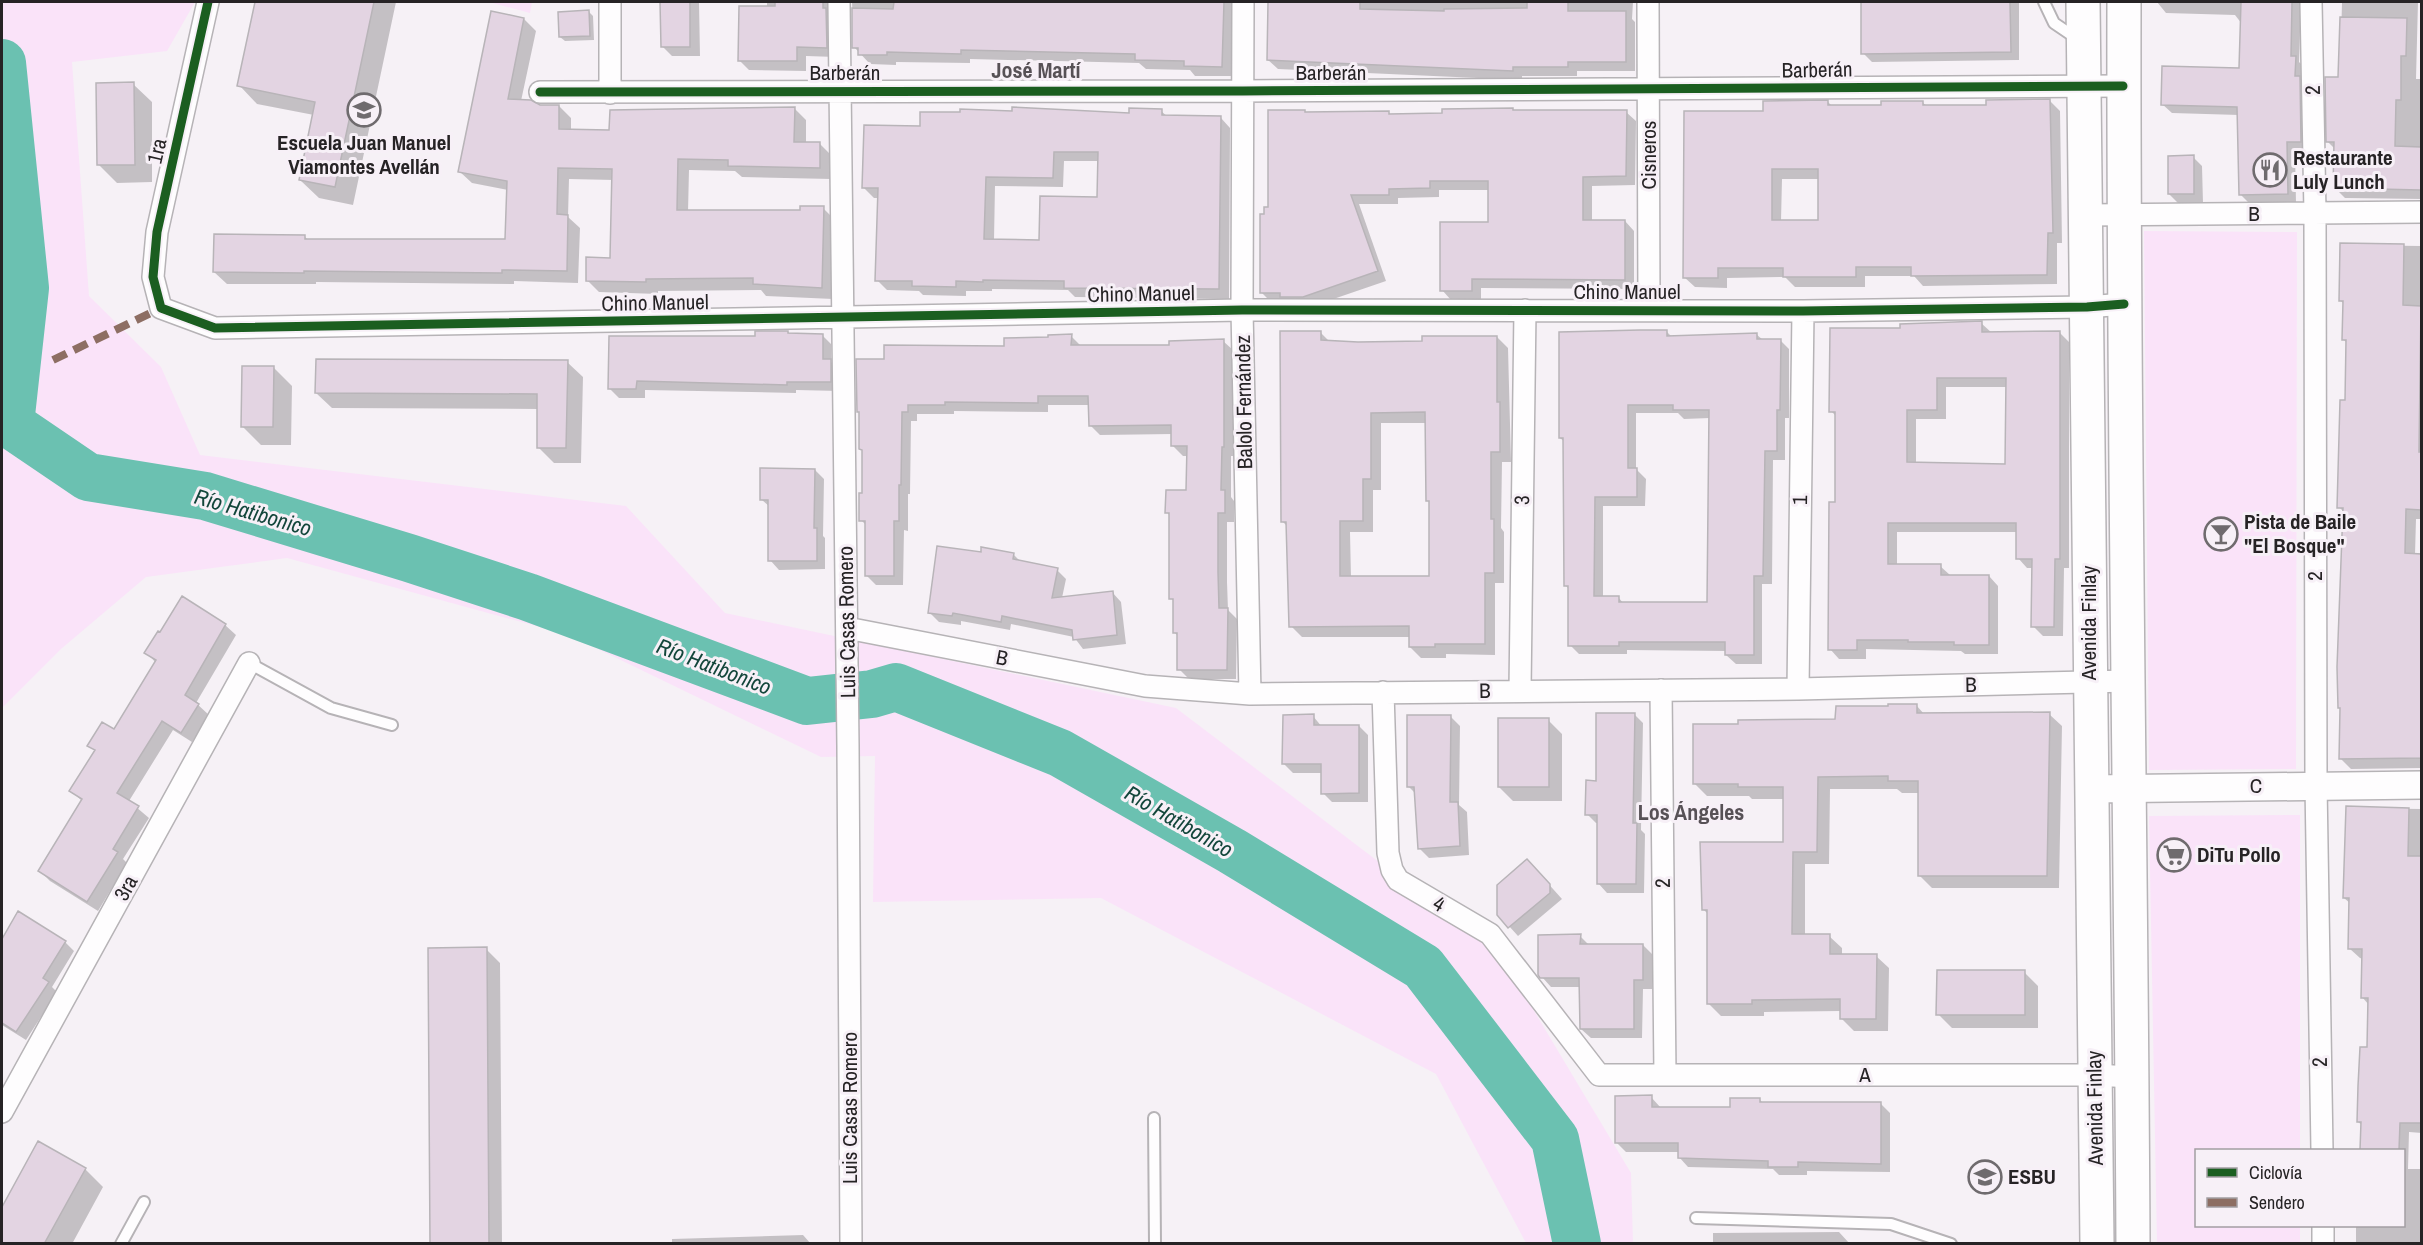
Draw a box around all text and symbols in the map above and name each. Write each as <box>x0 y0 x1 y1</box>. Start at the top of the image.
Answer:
street label: Barberán <box>1781 54 1853 85</box>
district label: José Martí <box>991 55 1082 85</box>
street label: Barberán <box>810 58 880 87</box>
street label: Barberán <box>1296 58 1366 87</box>
street label: 2 <box>2298 85 2327 95</box>
school or university icon: Escuela Juan Manuel Viamontes Avellán <box>346 92 382 128</box>
street label: Cisneros <box>1634 121 1663 189</box>
place label: Escuela Juan Manuel Viamontes Avellán <box>277 128 451 181</box>
street label: 1ra <box>140 135 174 166</box>
place label: Restaurante Luly Lunch <box>2293 143 2393 196</box>
restaurant icon: Restaurante Luly Lunch <box>2252 152 2288 188</box>
street label: B <box>2248 199 2260 228</box>
street label: Chino Manuel <box>1573 277 1681 306</box>
street label: Chino Manuel <box>1087 278 1195 309</box>
street label: Chino Manuel <box>601 287 709 318</box>
street label: Balolo Fernández <box>1228 334 1259 469</box>
water label: Río Hatibonico <box>191 481 315 543</box>
street label: 3 <box>1507 495 1536 505</box>
street label: 1 <box>1785 495 1814 505</box>
place label: Pista de Baile "El Bosque" <box>2244 507 2356 560</box>
bar icon: Pista de Baile "El Bosque" <box>2203 516 2239 552</box>
street label: Luis Casas Romero <box>831 546 862 698</box>
street label: Avenida Finlay <box>2074 565 2103 681</box>
street label: 2 <box>2300 571 2329 581</box>
water label: Río Hatibonico <box>652 630 776 702</box>
street label: B <box>994 642 1011 673</box>
street label: B <box>1965 670 1977 699</box>
street label: B <box>1479 676 1491 705</box>
street label: C <box>2250 771 2262 800</box>
water label: Río Hatibonico <box>1119 778 1239 864</box>
district label: Los Ángeles <box>1638 797 1744 827</box>
supermarket icon: DiTu Pollo <box>2156 837 2192 873</box>
place label: DiTu Pollo <box>2197 840 2281 869</box>
street label: 3ra <box>107 869 144 906</box>
street label: 2 <box>1648 878 1677 888</box>
street label: 4 <box>1428 889 1451 919</box>
street label: Luis Casas Romero <box>835 1032 864 1184</box>
street label: Avenida Finlay <box>2079 1050 2110 1167</box>
street label: 2 <box>2305 1057 2334 1067</box>
street label: A <box>1858 1060 1871 1089</box>
legend <box>2195 1149 2405 1227</box>
school or university icon: ESBU <box>1967 1159 2003 1195</box>
text: Ciclovía <box>2249 1160 2302 1185</box>
place label: ESBU <box>2008 1162 2056 1191</box>
text: Sendero <box>2249 1190 2305 1215</box>

